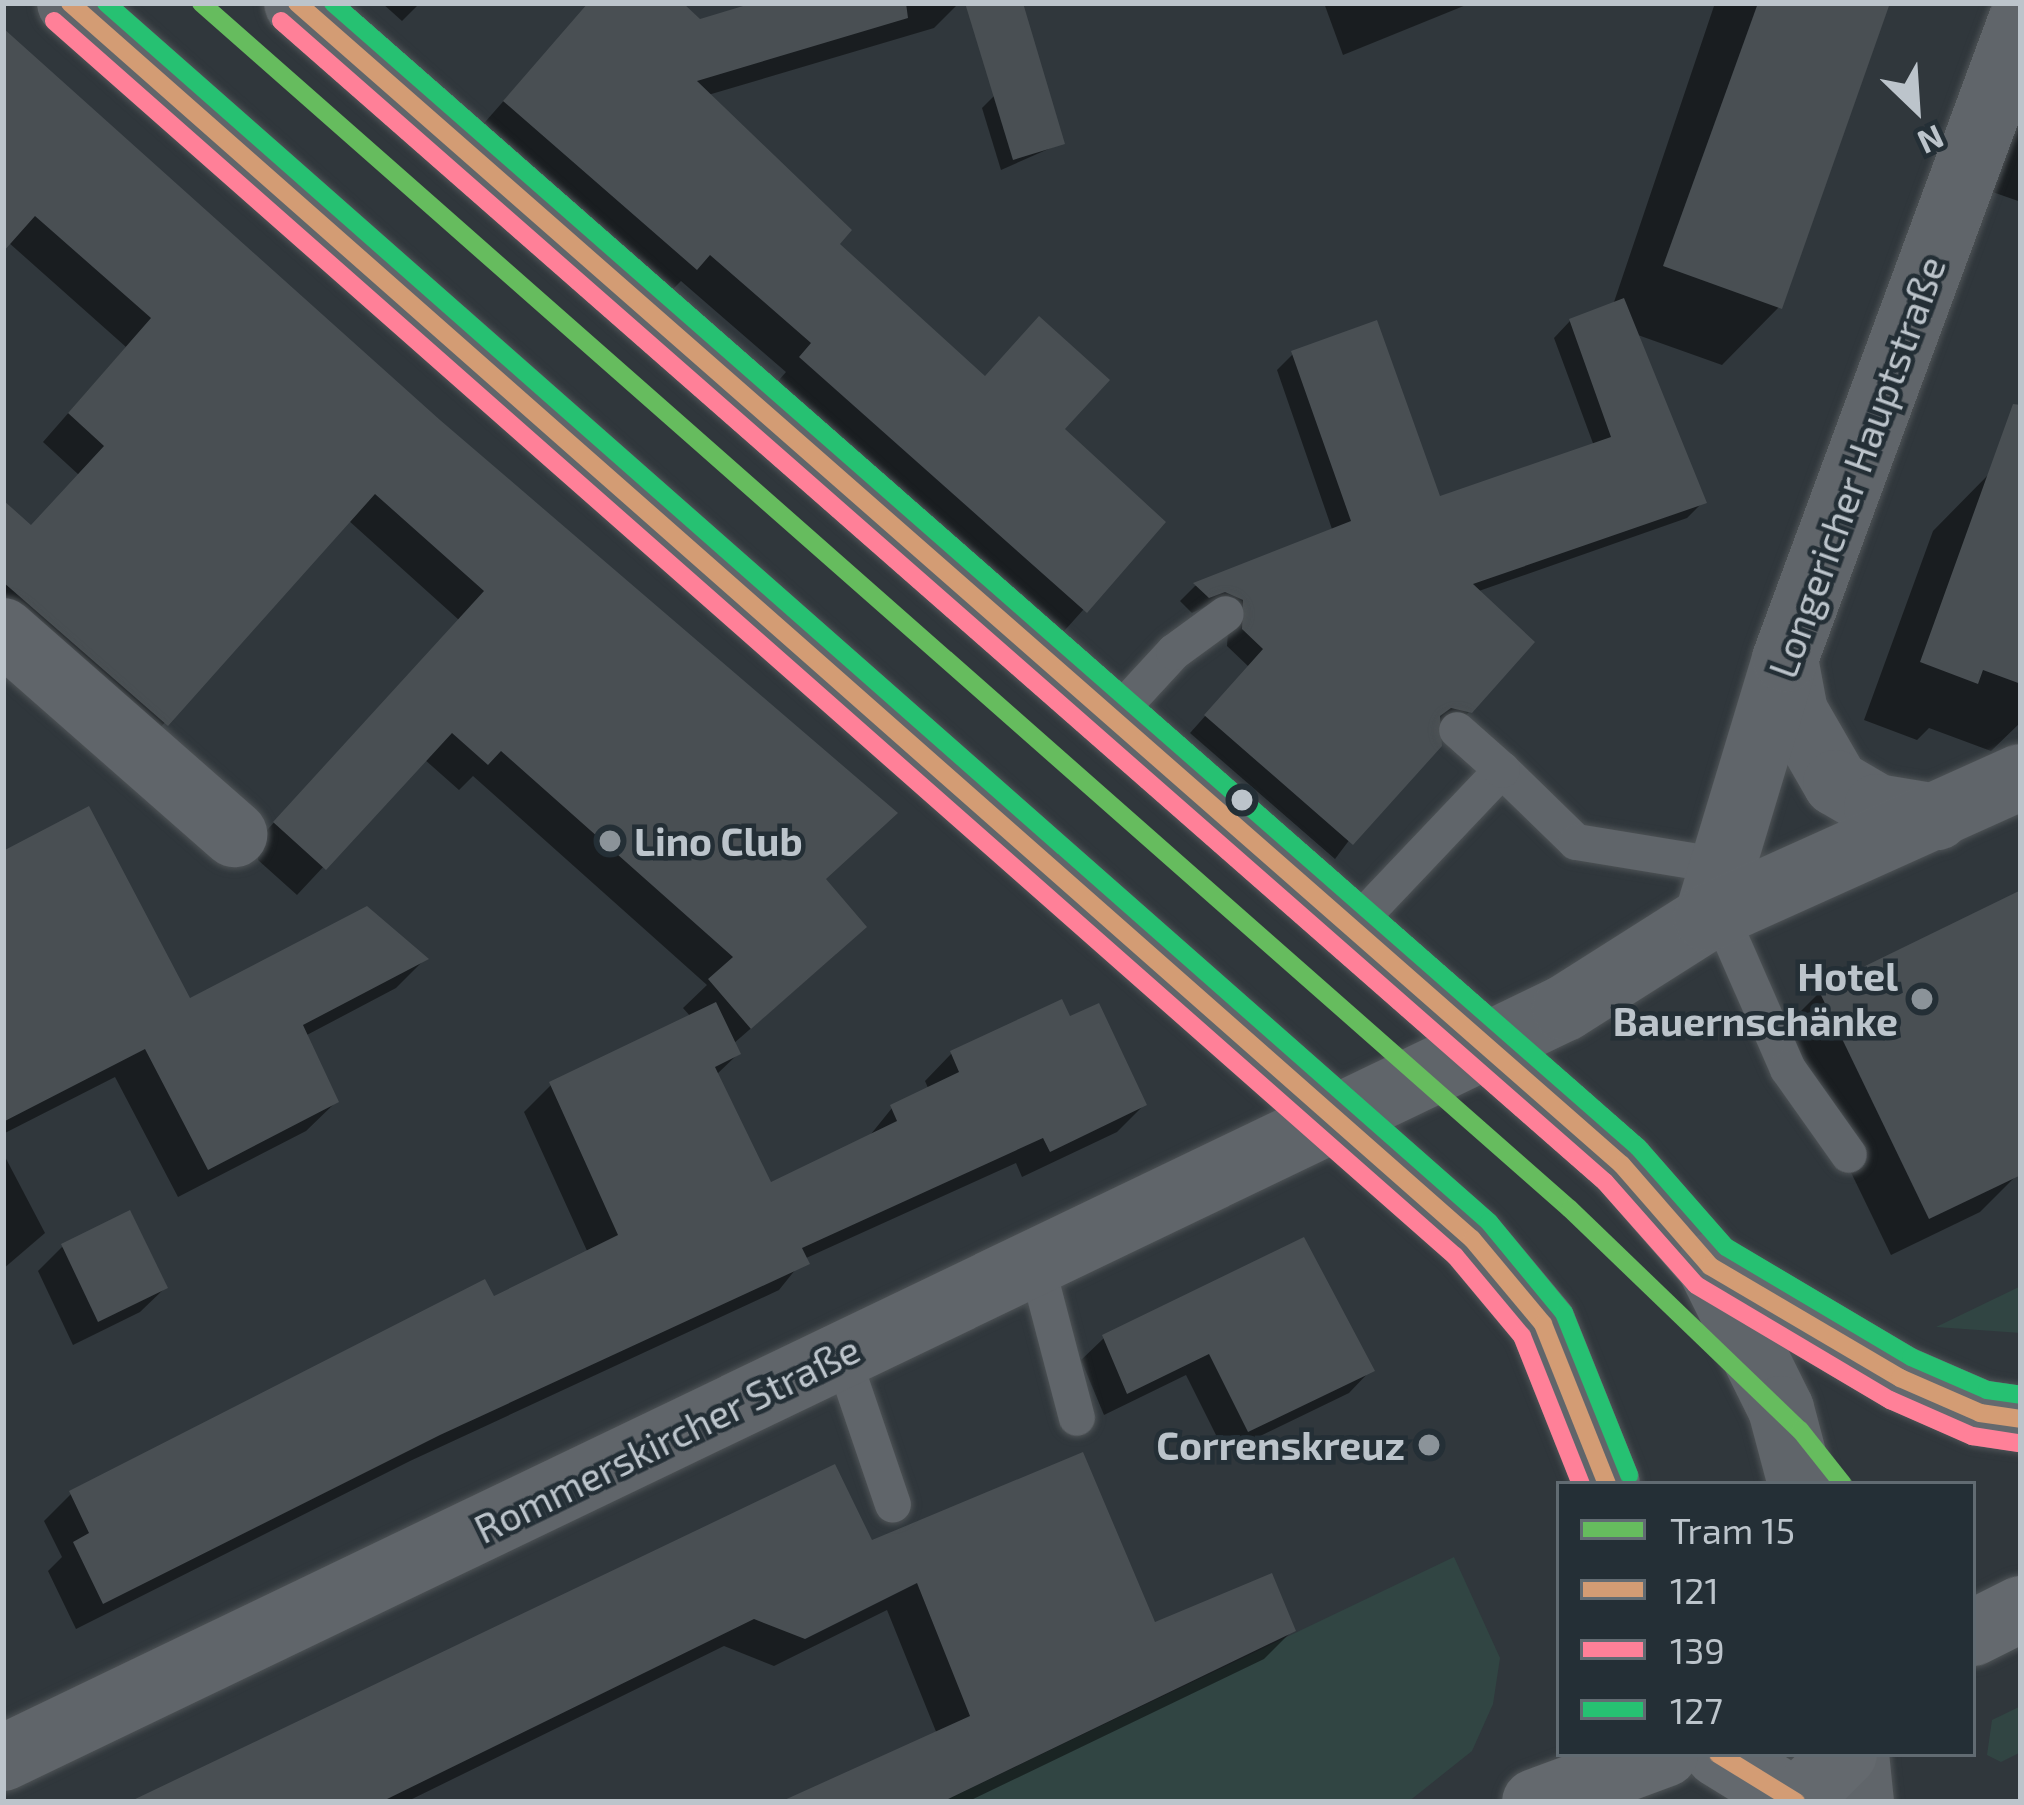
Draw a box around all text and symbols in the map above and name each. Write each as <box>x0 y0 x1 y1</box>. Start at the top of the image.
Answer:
north arrow <box>1856 48 1976 168</box>
text: N <box>1912 117 1950 164</box>
street label: Longericher Hauptstraße <box>1759 250 1955 684</box>
unlabelled marker <box>1231 789 1253 811</box>
place label: Lino Club <box>634 818 803 864</box>
marker: Lino Club <box>597 828 623 854</box>
place label: Hotel Bauernschänke <box>1613 954 1898 1045</box>
marker: Hotel Bauernschänke <box>1909 986 1935 1012</box>
street label: Rommerskircher Straße <box>467 1325 867 1553</box>
place label: Correnskreuz <box>1156 1422 1405 1468</box>
marker: Correnskreuz <box>1416 1432 1442 1458</box>
legend <box>1556 1481 1976 1757</box>
text: Tram 15 <box>1670 1508 1795 1551</box>
text: 121 <box>1670 1568 1719 1611</box>
text: 139 <box>1670 1628 1725 1671</box>
text: 127 <box>1670 1688 1723 1731</box>

